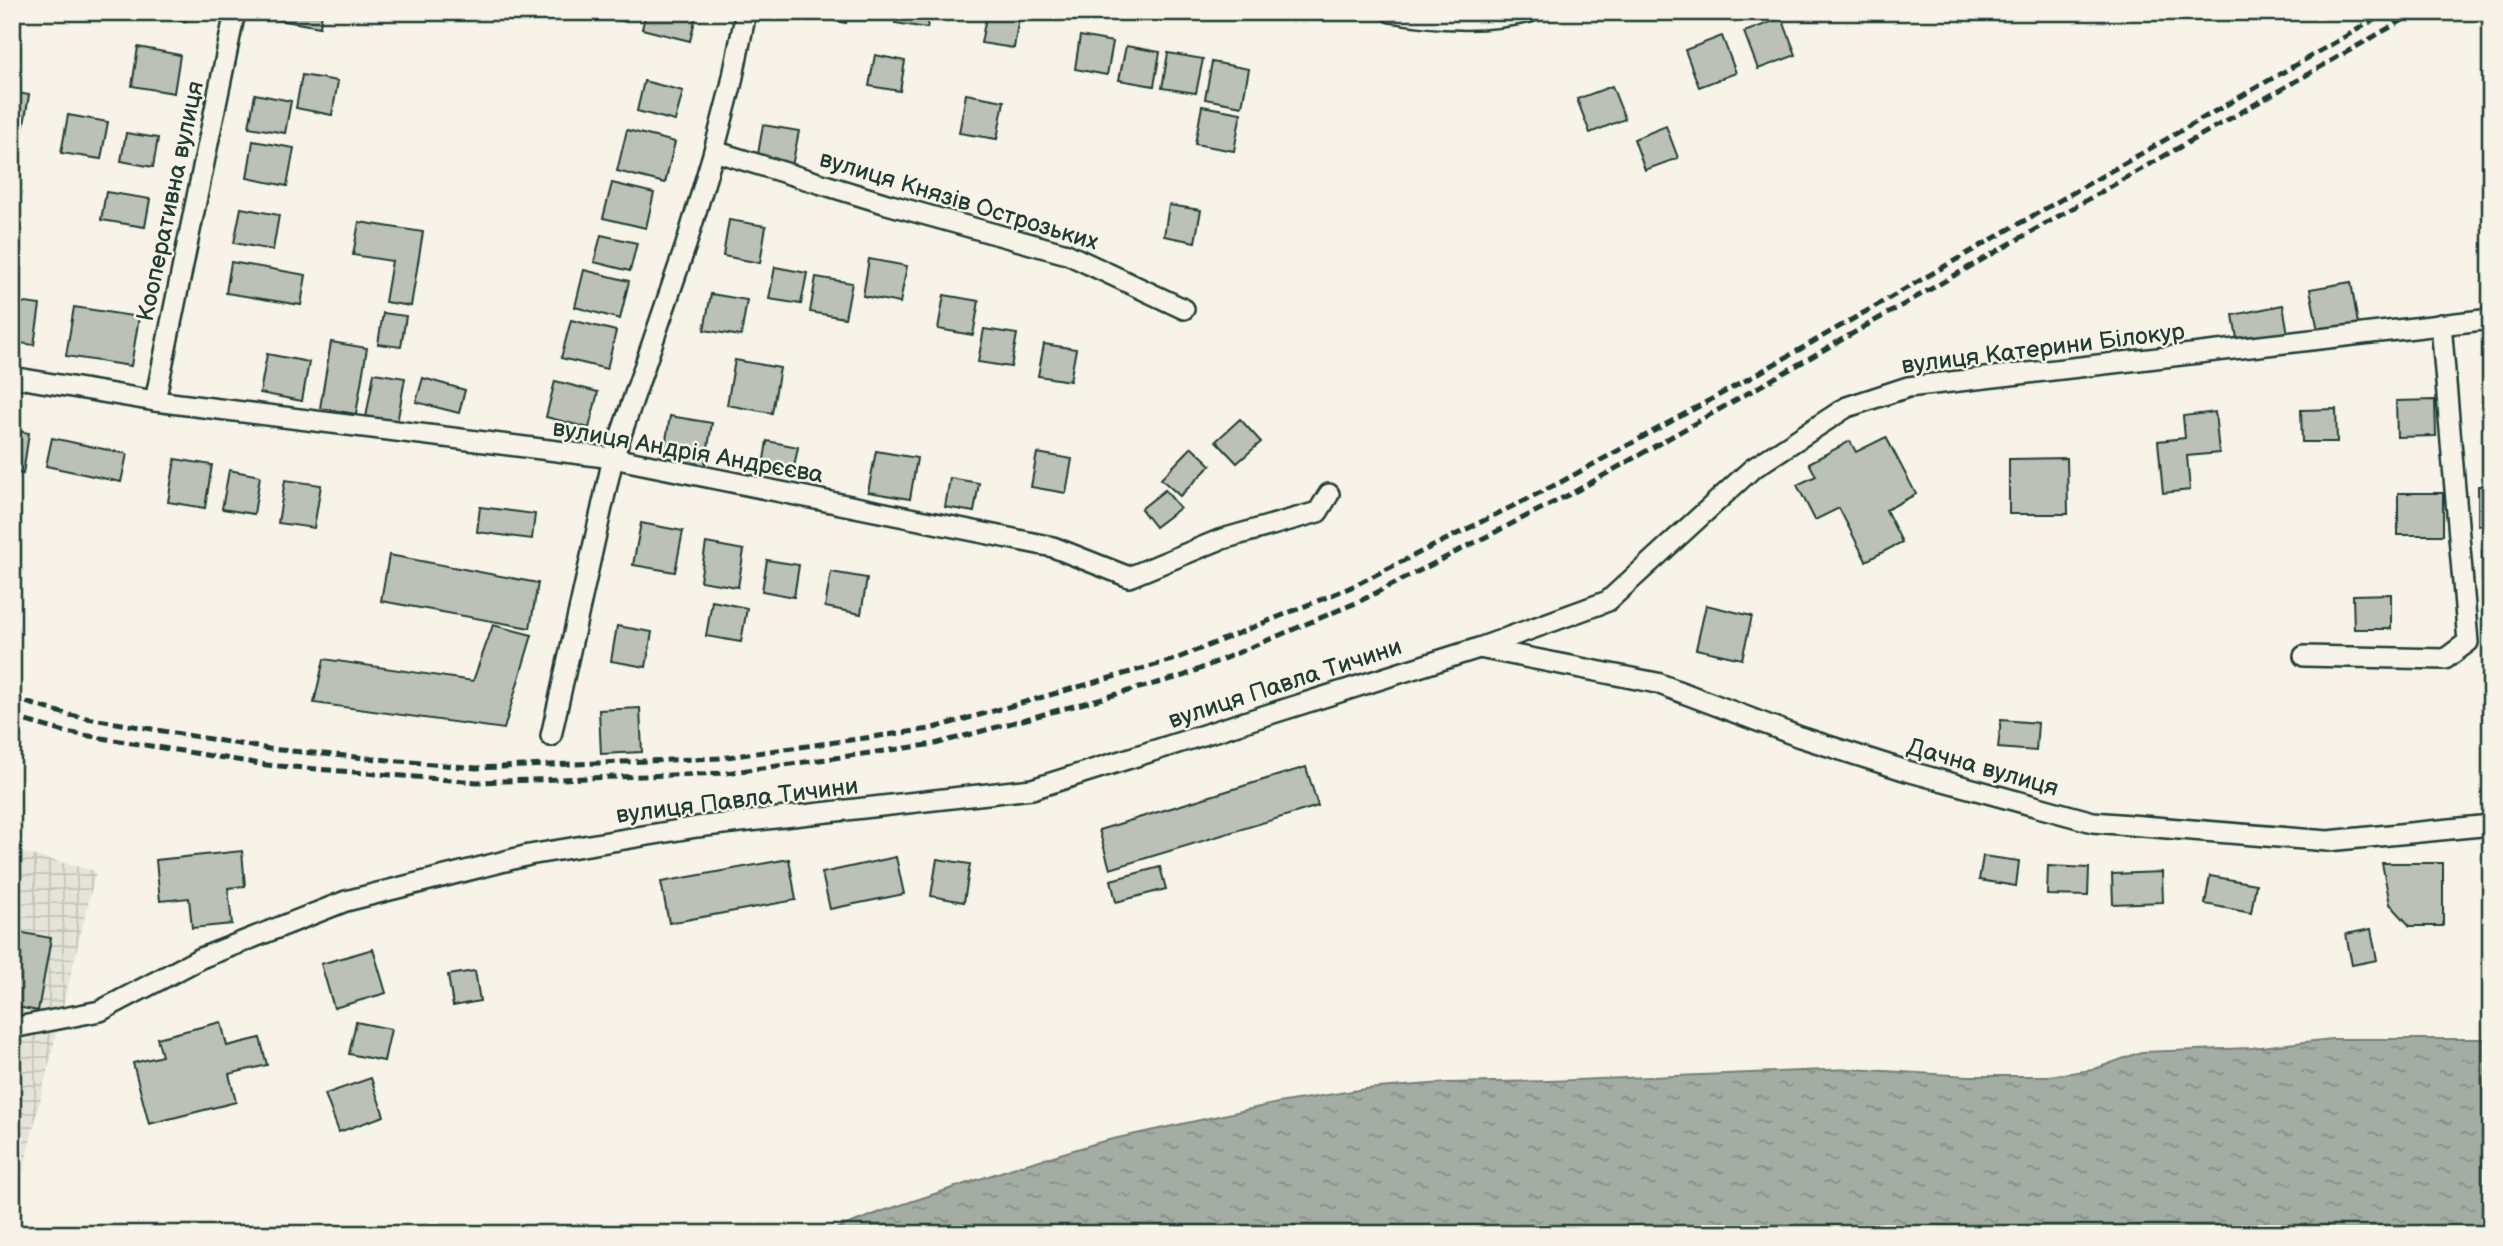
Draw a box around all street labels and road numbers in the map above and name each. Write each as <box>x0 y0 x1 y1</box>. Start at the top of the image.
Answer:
street label: Кооперативна вулиця <box>131 78 210 324</box>
street label: вулиця Князів Острозьких <box>816 144 1102 257</box>
street label: вулиця Катерини Білокур <box>1900 317 2187 380</box>
street label: вулиця Андрія Андрєєва <box>550 413 826 490</box>
street label: вулиця Павла Тичини <box>1165 632 1406 735</box>
street label: Дачна вулиця <box>1904 732 2062 803</box>
street label: вулиця Павла Тичини <box>614 771 860 830</box>

